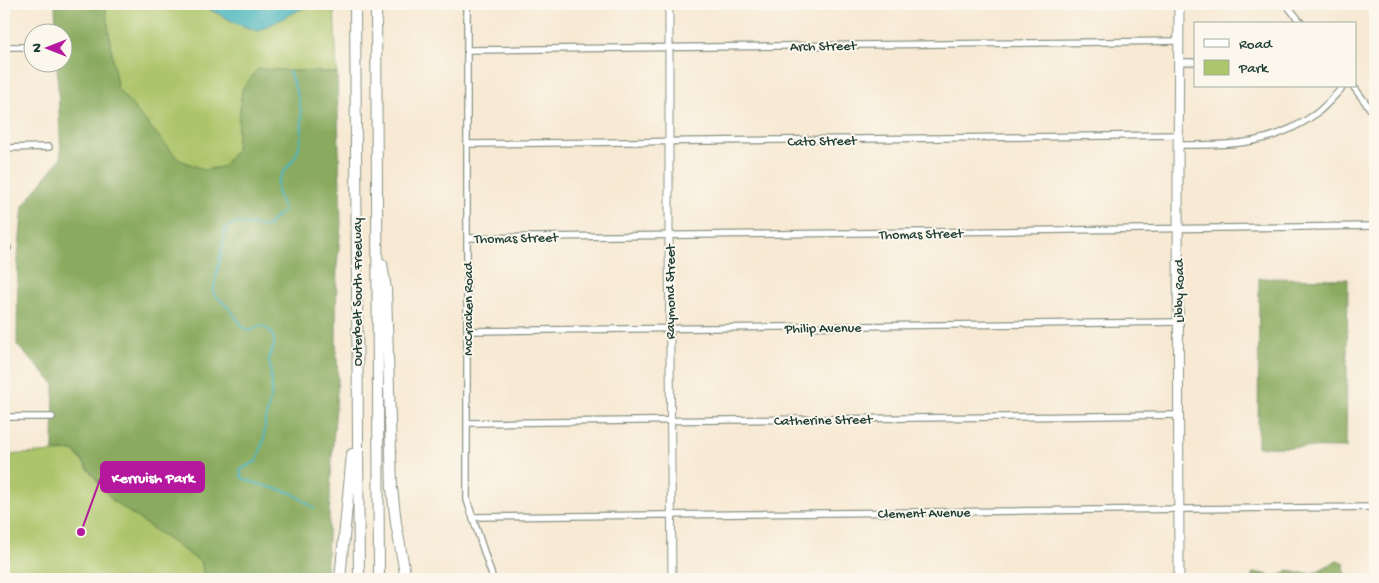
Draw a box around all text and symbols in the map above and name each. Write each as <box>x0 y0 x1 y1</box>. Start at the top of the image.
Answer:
north arrow <box>22 22 72 72</box>
legend <box>1194 22 1356 88</box>
text: Road <box>1239 36 1273 54</box>
street label: Arch Street <box>790 38 858 57</box>
text: N <box>29 43 46 53</box>
text: Park <box>1238 60 1269 78</box>
street label: Cato Street <box>787 133 858 152</box>
street label: Outerbelt South Freeway <box>350 218 367 366</box>
street label: Thomas Street <box>878 226 964 245</box>
street label: Thomas Street <box>473 230 559 249</box>
street label: Raymond Street <box>663 243 680 339</box>
street label: Libby Road <box>1172 257 1189 323</box>
street label: McCracken Road <box>461 260 478 356</box>
street label: Philip Avenue <box>784 320 862 339</box>
street label: Catherine Street <box>774 412 874 431</box>
callout: Kerruish Park <box>101 462 204 492</box>
text: Kerruish Park <box>111 470 197 488</box>
street label: Clement Avenue <box>877 505 971 524</box>

